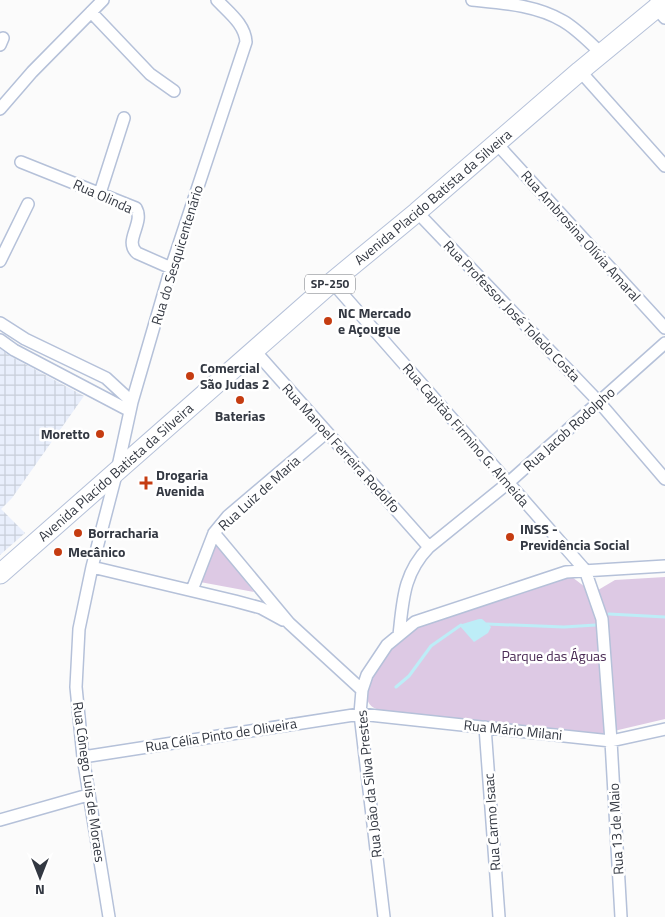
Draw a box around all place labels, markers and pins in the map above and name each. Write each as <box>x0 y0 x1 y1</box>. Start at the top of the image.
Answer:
place label: NC Mercado e Açougue <box>338 302 411 339</box>
marker: NC Mercado e Açougue <box>322 315 334 327</box>
place label: Comercial São Judas 2 <box>200 357 270 394</box>
marker: Comercial São Judas 2 <box>184 370 196 382</box>
marker: Baterias <box>234 394 246 406</box>
place label: Baterias <box>215 405 266 426</box>
place label: Moretto <box>41 423 90 444</box>
marker: Moretto <box>94 428 106 440</box>
place label: Drogaria Avenida <box>156 464 208 501</box>
marker: Drogaria Avenida <box>140 477 152 489</box>
place label: INSS - Previdência Social <box>520 518 630 555</box>
place label: Borracharia <box>88 522 159 543</box>
marker: Borracharia <box>72 527 84 539</box>
marker: INSS - Previdência Social <box>504 531 516 543</box>
place label: Mecânico <box>68 541 125 562</box>
marker: Mecânico <box>52 546 64 558</box>

